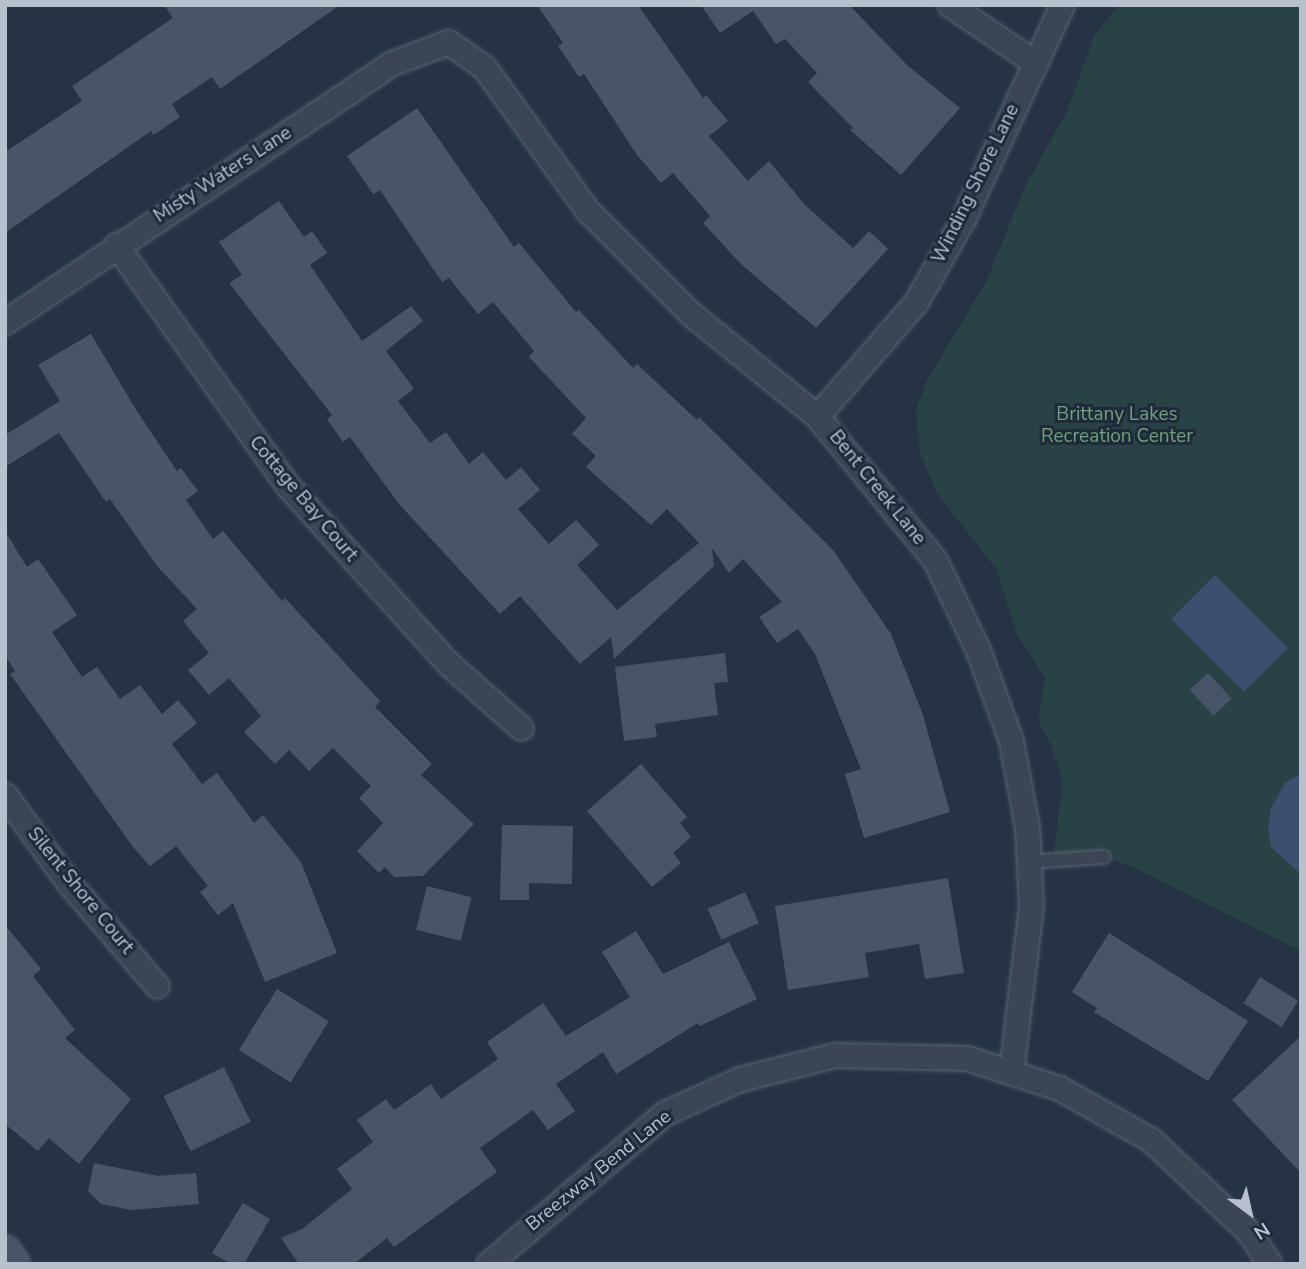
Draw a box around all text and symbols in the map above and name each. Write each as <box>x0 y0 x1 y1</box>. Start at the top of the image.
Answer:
street label: Winding Shore Lane <box>928 101 1024 267</box>
street label: Misty Waters Lane <box>150 122 296 228</box>
park label: Brittany Lakes Recreation Center <box>1041 404 1193 448</box>
street label: Bent Creek Lane <box>824 426 930 550</box>
street label: Cottage Bay Court <box>244 432 362 566</box>
street label: Silent Shore Court <box>22 823 138 959</box>
street label: Breezway Bend Lane <box>522 1106 676 1236</box>
north arrow <box>1215 1178 1285 1248</box>
text: N <box>1248 1216 1274 1245</box>

